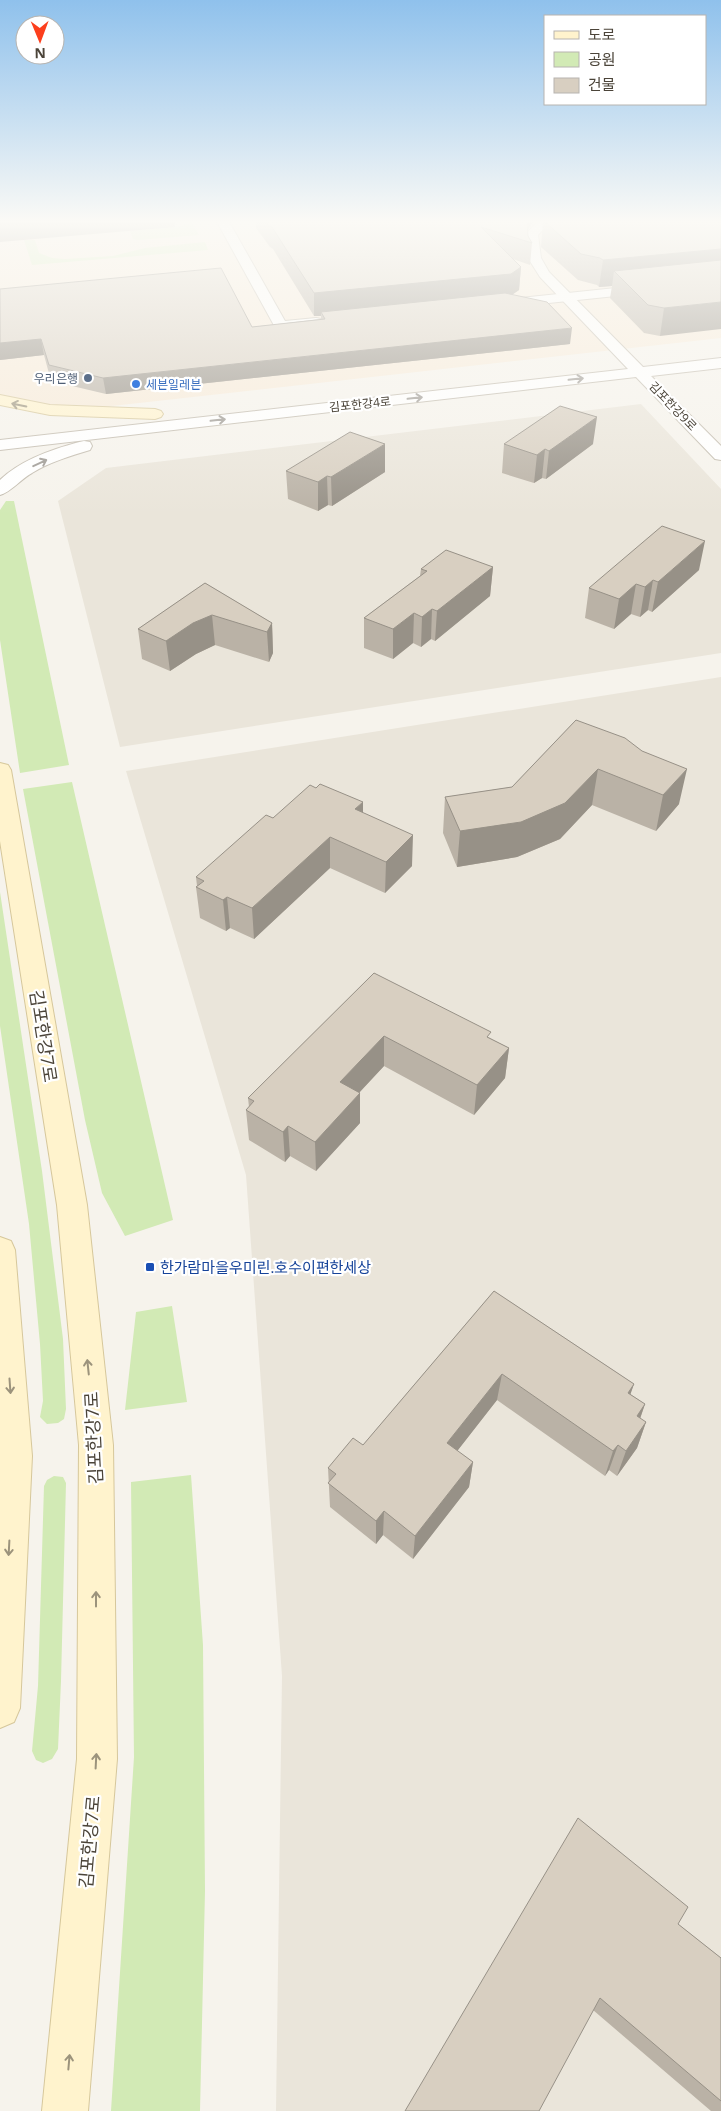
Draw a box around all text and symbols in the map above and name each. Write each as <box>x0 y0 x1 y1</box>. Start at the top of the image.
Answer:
north arrow <box>15 15 65 65</box>
legend <box>544 15 706 105</box>
text: 도로 <box>588 24 616 44</box>
text: N <box>34 44 46 63</box>
text: 공원 <box>588 49 616 69</box>
text: 건물 <box>588 74 616 94</box>
place label: 우리은행 <box>34 370 78 387</box>
marker: 우리은행 <box>82 372 94 384</box>
one-way arrow <box>568 374 584 384</box>
place label: 세븐일레븐 <box>146 376 201 393</box>
marker: 세븐일레븐 <box>130 378 142 390</box>
street label: 김포한강9로 <box>645 378 701 434</box>
street label: 김포한강4로 <box>328 392 392 416</box>
one-way arrow <box>406 393 422 403</box>
one-way arrow <box>12 400 28 409</box>
one-way arrow <box>210 415 226 425</box>
one-way arrow <box>32 458 47 467</box>
street label: 김포한강7로 <box>25 988 63 1084</box>
place label: 한가람마을우미린.호수이편한세상 <box>160 1257 371 1277</box>
marker: 한가람마을우미린.호수이편한세상 <box>144 1261 156 1273</box>
one-way arrow <box>83 1359 93 1375</box>
one-way arrow <box>5 1378 14 1394</box>
street label: 김포한강7로 <box>79 1391 107 1485</box>
one-way arrow <box>5 1540 14 1556</box>
one-way arrow <box>91 1591 101 1607</box>
one-way arrow <box>92 1753 101 1769</box>
street label: 김포한강7로 <box>73 1795 105 1889</box>
one-way arrow <box>65 2055 74 2071</box>

